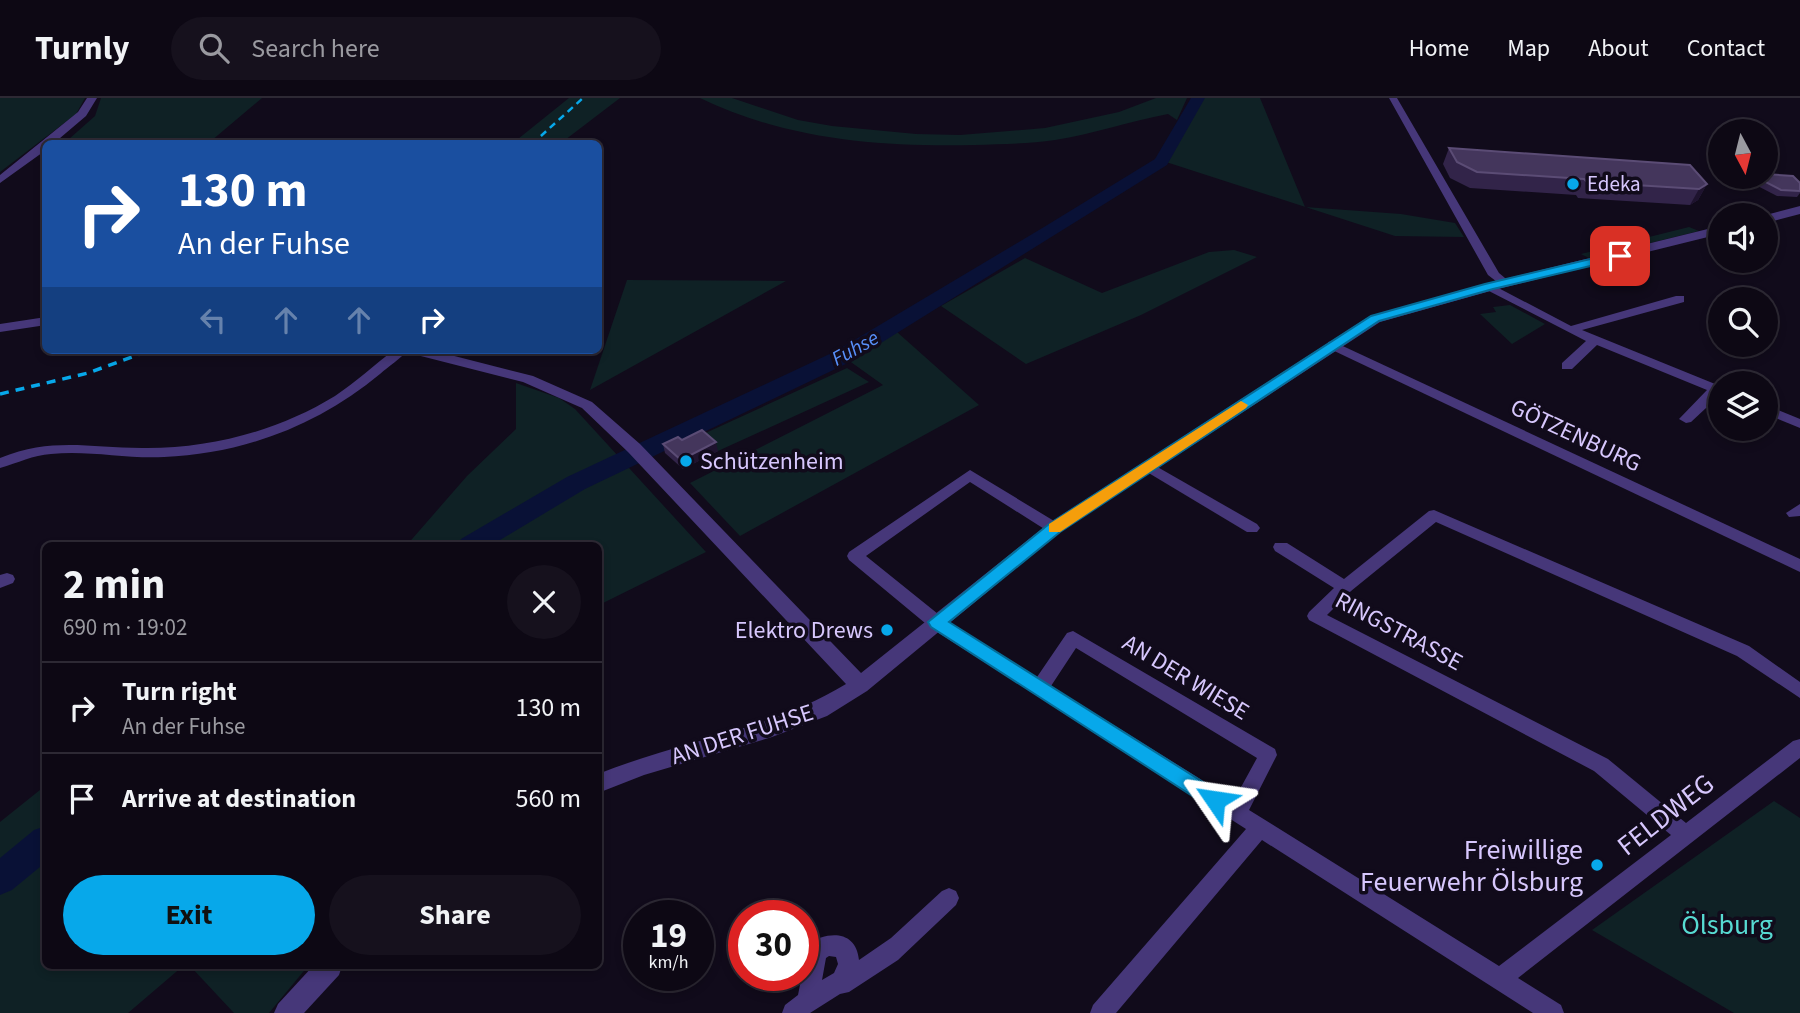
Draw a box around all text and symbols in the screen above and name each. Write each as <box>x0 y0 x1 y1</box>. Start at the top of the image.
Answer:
search box <box>171 17 661 80</box>
text: Turnly <box>35 25 129 72</box>
icon: search <box>195 29 233 67</box>
text: Search here <box>251 30 380 67</box>
text: Home <box>1409 31 1469 66</box>
text: Map <box>1507 31 1550 66</box>
text: About <box>1588 31 1649 66</box>
text: Contact <box>1687 31 1765 66</box>
north arrow <box>1708 119 1778 189</box>
map controls <box>1708 119 1778 441</box>
text: 130 m <box>178 156 307 226</box>
icon: right <box>63 168 154 259</box>
place label: Edeka <box>1587 169 1641 199</box>
marker: Edeka <box>1565 176 1581 192</box>
button: sound <box>1708 203 1778 273</box>
text: An der Fuhse <box>178 221 350 267</box>
pin <box>1590 226 1650 286</box>
icon: arrive <box>1601 237 1639 275</box>
button: search <box>1708 287 1778 357</box>
icon: left <box>194 301 232 339</box>
icon: ahead <box>267 301 305 339</box>
icon: ahead <box>340 301 378 339</box>
icon: right <box>413 301 451 339</box>
water label: Fuhse <box>826 323 884 373</box>
button: layers <box>1708 371 1778 441</box>
street label: GÖTZENBURG <box>1505 390 1647 481</box>
place label: Schützenheim <box>700 444 844 479</box>
marker: Schützenheim <box>678 453 694 469</box>
text: 2 min <box>63 555 165 615</box>
button: close <box>507 565 581 639</box>
street label: RINGSTRASSE <box>1329 583 1469 680</box>
text: 690 m · 19:02 <box>63 611 187 644</box>
place label: Elektro Drews <box>735 613 873 648</box>
marker: Elektro Drews <box>879 622 895 638</box>
street label: AN DER WIESE <box>1116 626 1256 729</box>
text: Turn right <box>122 673 237 710</box>
icon: right <box>63 689 101 727</box>
text: 130 m <box>515 689 581 726</box>
street label: AN DER FUHSE <box>667 695 818 774</box>
text: An der Fuhse <box>122 710 245 743</box>
position arrow <box>1178 763 1252 837</box>
street label: FELDWEG <box>1609 764 1723 865</box>
icon: arrive <box>63 780 101 818</box>
text: Arrive at destination <box>122 780 356 817</box>
text: 560 m <box>515 780 581 817</box>
place label: Freiwillige Feuerwehr Ölsburg <box>1360 830 1583 902</box>
marker: Freiwillige Feuerwehr Ölsburg <box>1589 857 1605 873</box>
button: Exit <box>63 875 315 955</box>
button: Share <box>329 875 581 955</box>
speed limit sign: 30 <box>728 900 819 991</box>
park label: Ölsburg <box>1681 905 1773 945</box>
text: 19 <box>650 911 687 961</box>
text: km/h <box>649 950 688 975</box>

